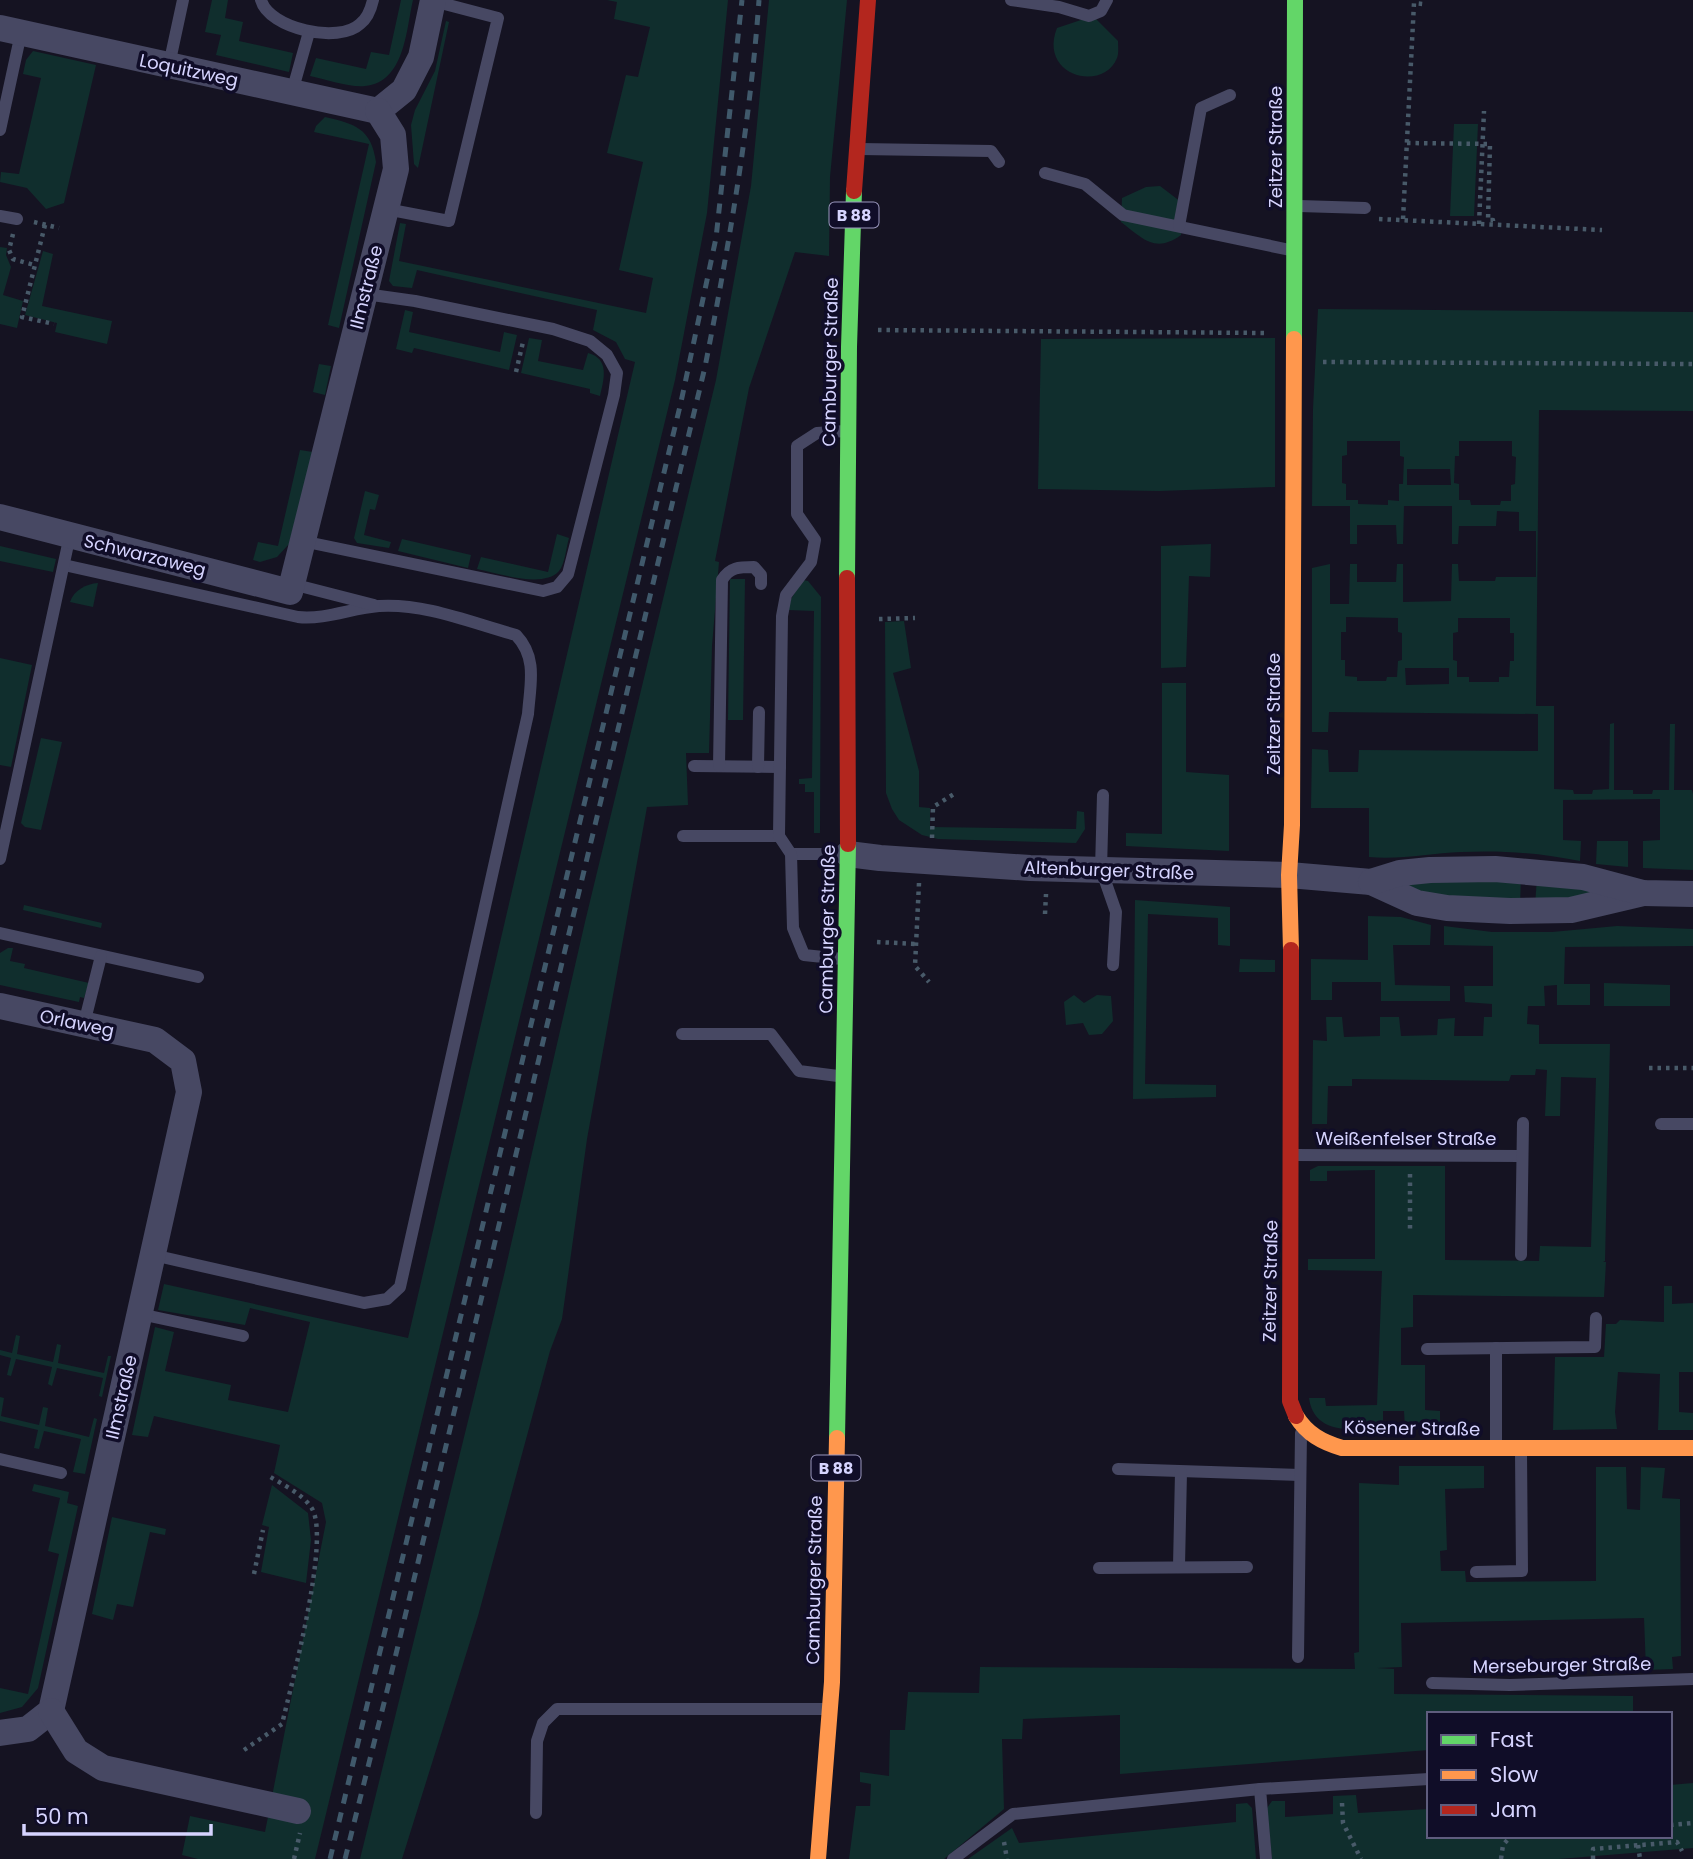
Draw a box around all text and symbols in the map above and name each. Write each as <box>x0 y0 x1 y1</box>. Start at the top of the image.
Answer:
street label: Loquitzweg <box>137 47 241 93</box>
street label: Zeitzer Straße <box>1263 86 1288 208</box>
road number: B 88 <box>830 202 878 228</box>
street label: Ilmstraße <box>344 242 388 332</box>
street label: Camburger Straße <box>816 277 844 447</box>
street label: Schwarzaweg <box>81 528 209 582</box>
street label: Zeitzer Straße <box>1261 653 1286 775</box>
street label: Camburger Straße <box>813 844 841 1014</box>
street label: Altenburger Straße <box>1023 855 1195 885</box>
street label: Orlaweg <box>37 1003 117 1043</box>
street label: Weißenfelser Straße <box>1315 1126 1497 1151</box>
street label: Zeitzer Straße <box>1256 1220 1284 1342</box>
street label: Ilmstraße <box>99 1352 143 1442</box>
street label: Kösener Straße <box>1344 1414 1480 1442</box>
road number: B 88 <box>812 1456 860 1480</box>
street label: Camburger Straße <box>800 1495 828 1665</box>
street label: Merseburger Straße <box>1472 1651 1652 1679</box>
legend <box>1427 1712 1672 1838</box>
text: Fast <box>1490 1725 1533 1754</box>
text: Slow <box>1490 1760 1538 1789</box>
scale bar <box>24 1792 212 1836</box>
text: Jam <box>1490 1795 1537 1824</box>
text: 50 m <box>35 1802 89 1831</box>

